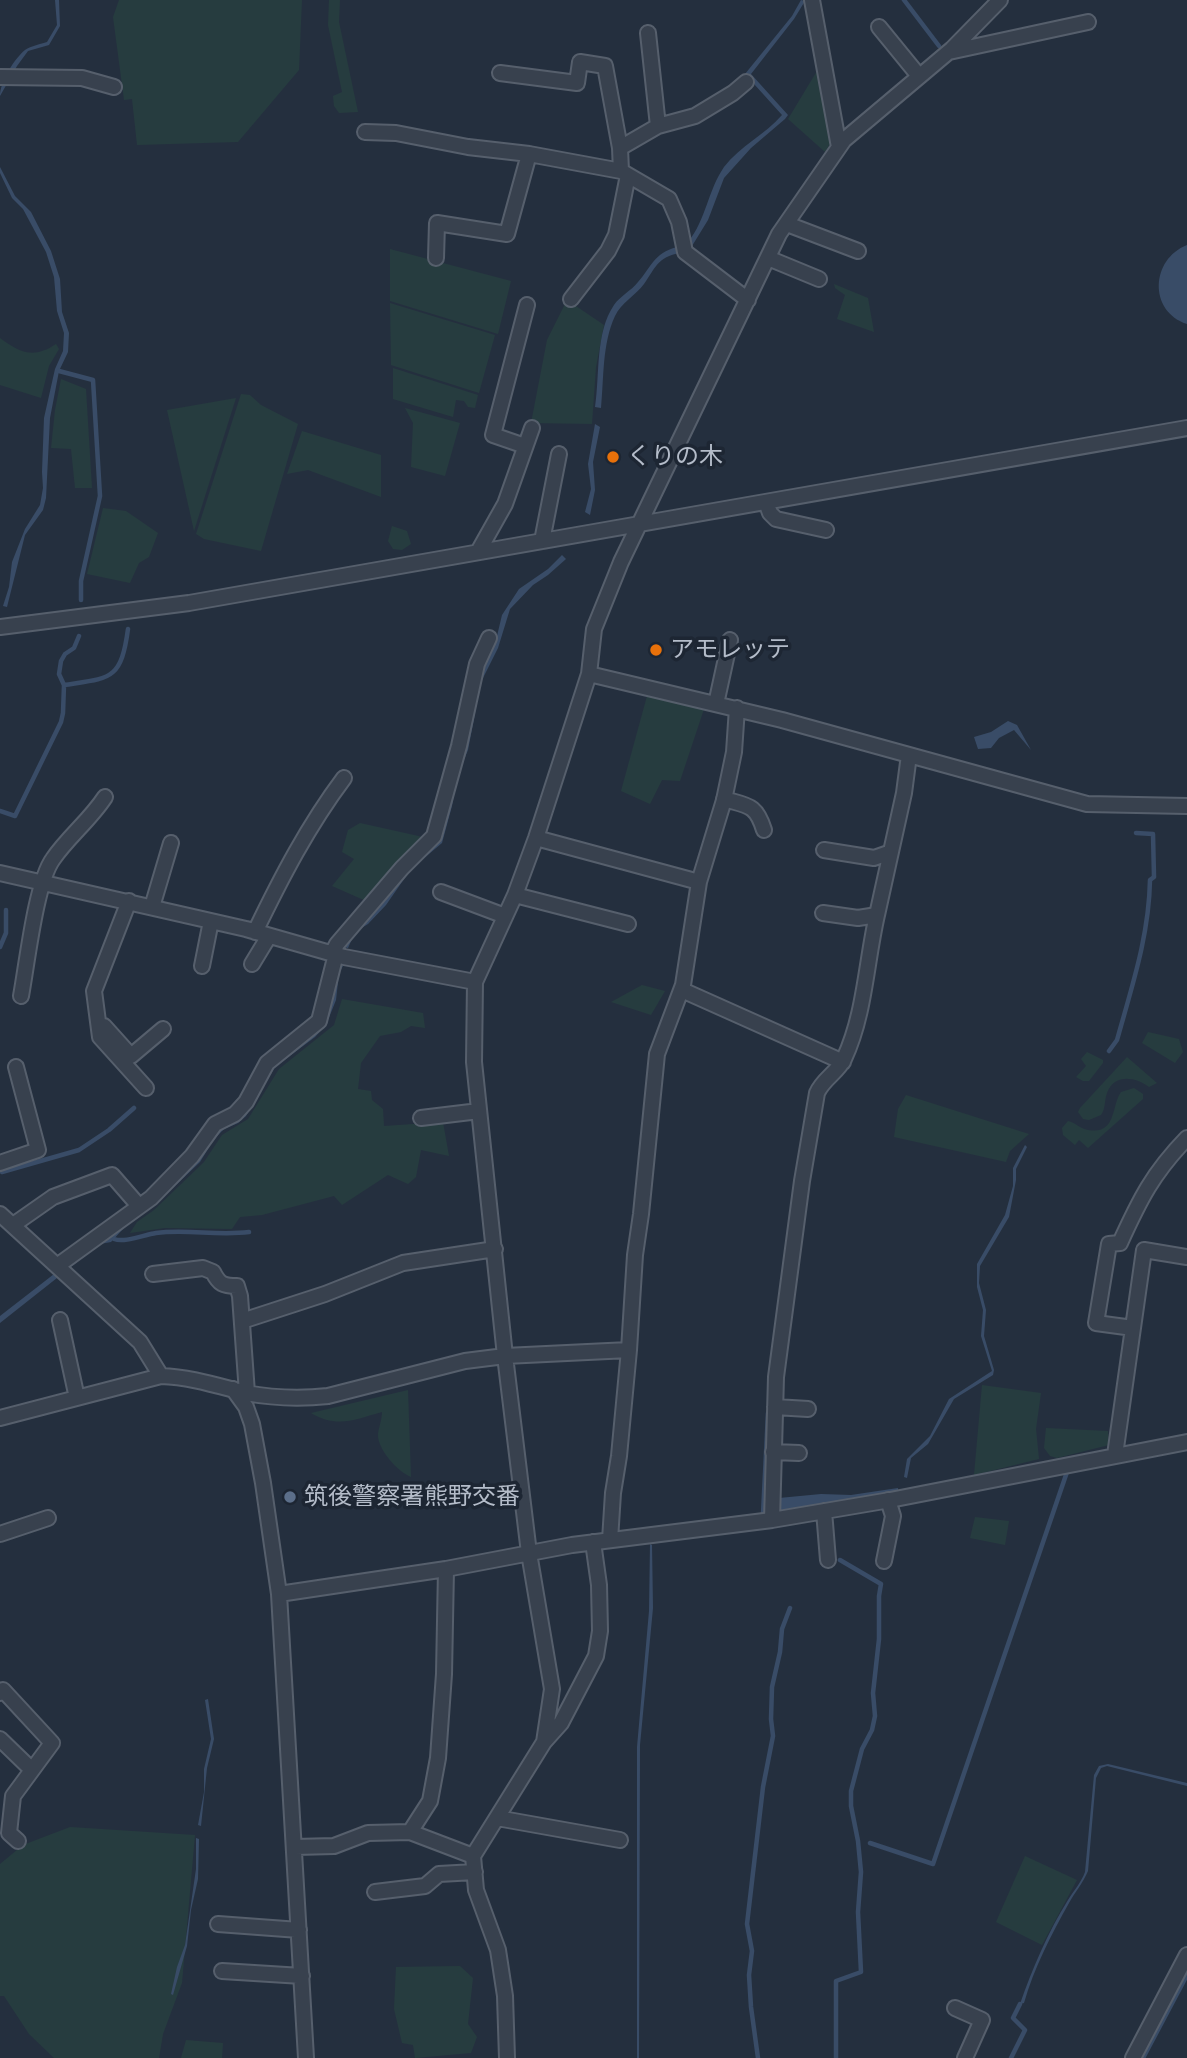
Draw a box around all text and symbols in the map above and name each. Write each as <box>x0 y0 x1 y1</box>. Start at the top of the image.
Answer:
place label: くりの木 <box>627 443 723 471</box>
marker: くりの木 <box>605 449 621 465</box>
place label: アモレッテ <box>670 636 790 664</box>
marker: アモレッテ <box>648 642 664 658</box>
place label: 筑後警察署熊野交番 <box>304 1483 520 1511</box>
marker: 筑後警察署熊野交番 <box>282 1489 298 1505</box>

